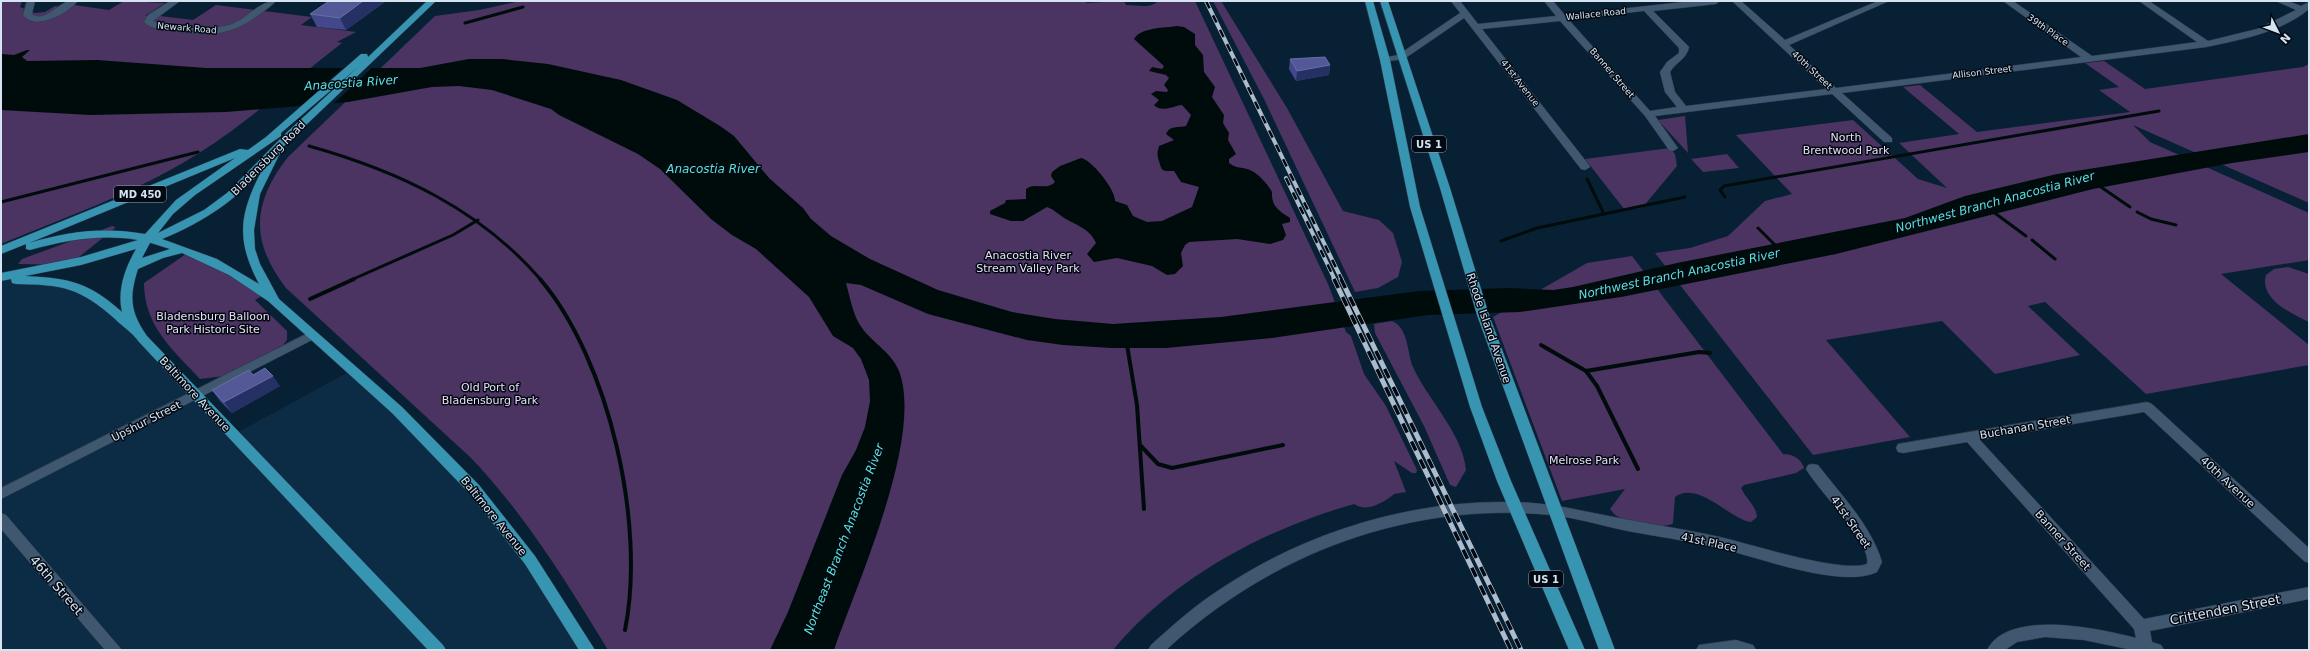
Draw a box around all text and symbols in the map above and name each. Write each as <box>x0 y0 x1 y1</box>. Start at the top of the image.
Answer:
street label: Wallace Road <box>1565 6 1627 22</box>
street label: 39th Place <box>2026 12 2071 48</box>
north arrow <box>2258 12 2298 52</box>
street label: Newark Road <box>157 20 217 36</box>
text: N <box>2277 31 2293 46</box>
street label: Banner Street <box>1588 46 1637 100</box>
street label: 40th Street <box>1790 49 1834 91</box>
street label: 41st Avenue <box>1499 58 1541 108</box>
street label: Allison Street <box>1952 63 2013 81</box>
water label: Anacostia River <box>303 73 399 93</box>
street label: Bladensburg Road <box>228 118 308 198</box>
park label: North Brentwood Park <box>1803 131 1890 157</box>
road number: US 1 <box>1412 136 1446 152</box>
water label: Anacostia River <box>665 162 761 176</box>
water label: Northwest Branch Anacostia River <box>1894 168 2097 235</box>
road number: MD 450 <box>114 186 166 202</box>
water label: Northwest Branch Anacostia River <box>1577 246 1782 302</box>
park label: Anacostia River Stream Valley Park <box>976 249 1080 275</box>
street label: Rhode Island Avenue <box>1464 271 1514 385</box>
park label: Bladensburg Balloon Park Historic Site <box>156 310 270 336</box>
street label: Baltimore Avenue <box>157 354 233 435</box>
park label: Old Port of Bladensburg Park <box>442 381 539 407</box>
street label: Upshur Street <box>109 398 184 445</box>
street label: Buchanan Street <box>1979 413 2072 442</box>
water label: Northeast Branch Anacostia River <box>801 441 887 636</box>
park label: Melrose Park <box>1549 454 1620 467</box>
street label: 40th Avenue <box>2198 454 2258 511</box>
street label: Baltimore Avenue <box>458 474 530 558</box>
street label: 41st Street <box>1828 494 1874 552</box>
street label: Banner Street <box>2032 508 2093 574</box>
street label: 41st Place <box>1680 530 1738 555</box>
street label: 46th Street <box>27 553 86 618</box>
road number: US 1 <box>1529 571 1563 587</box>
street label: Crittenden Street <box>2168 591 2282 628</box>

